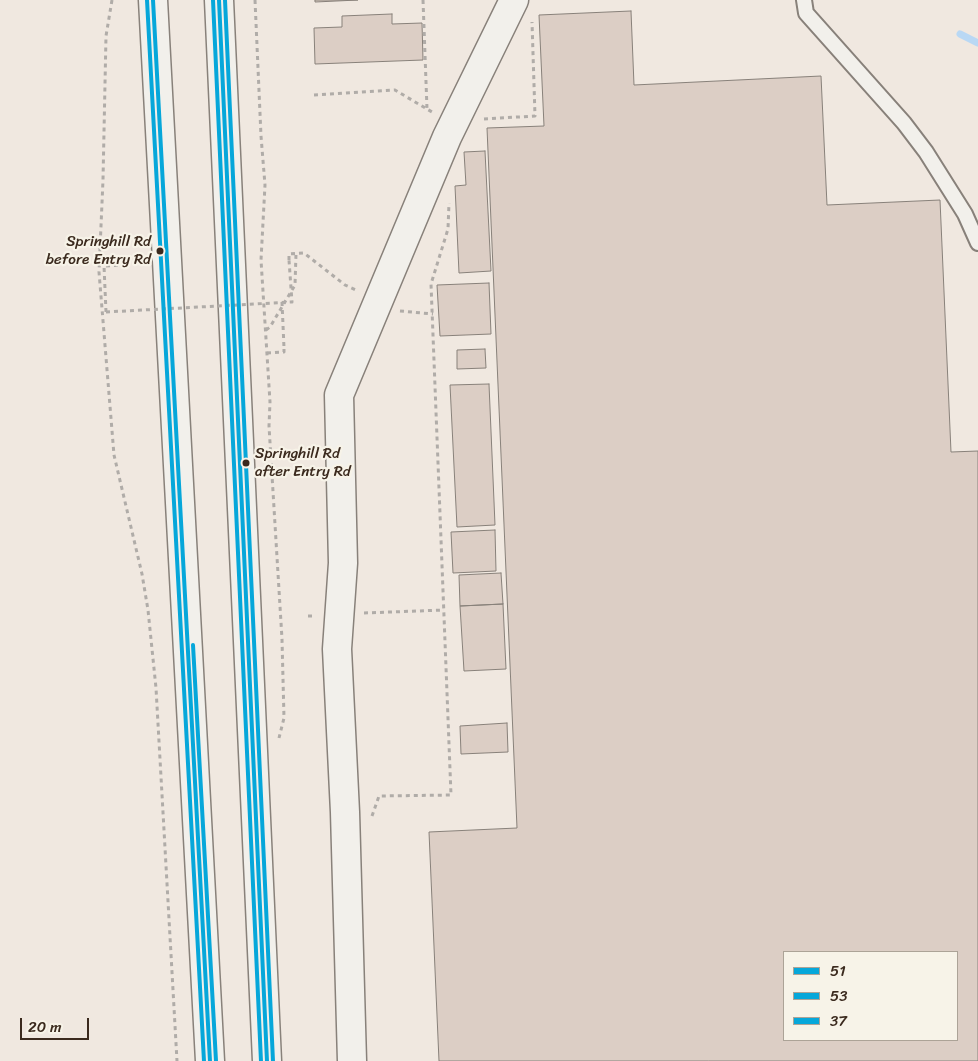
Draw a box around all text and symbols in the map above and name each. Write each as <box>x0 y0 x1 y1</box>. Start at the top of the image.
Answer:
place label: Springhill Rd before Entry Rd <box>46 233 151 268</box>
marker: Springhill Rd before Entry Rd <box>155 246 165 256</box>
place label: Springhill Rd after Entry Rd <box>255 445 351 480</box>
marker: Springhill Rd after Entry Rd <box>241 458 251 468</box>
legend <box>783 951 958 1041</box>
text: 51 <box>830 958 846 984</box>
text: 53 <box>830 983 847 1009</box>
scale bar <box>22 1008 91 1040</box>
text: 37 <box>830 1008 847 1034</box>
text: 20 m <box>28 1014 62 1040</box>

